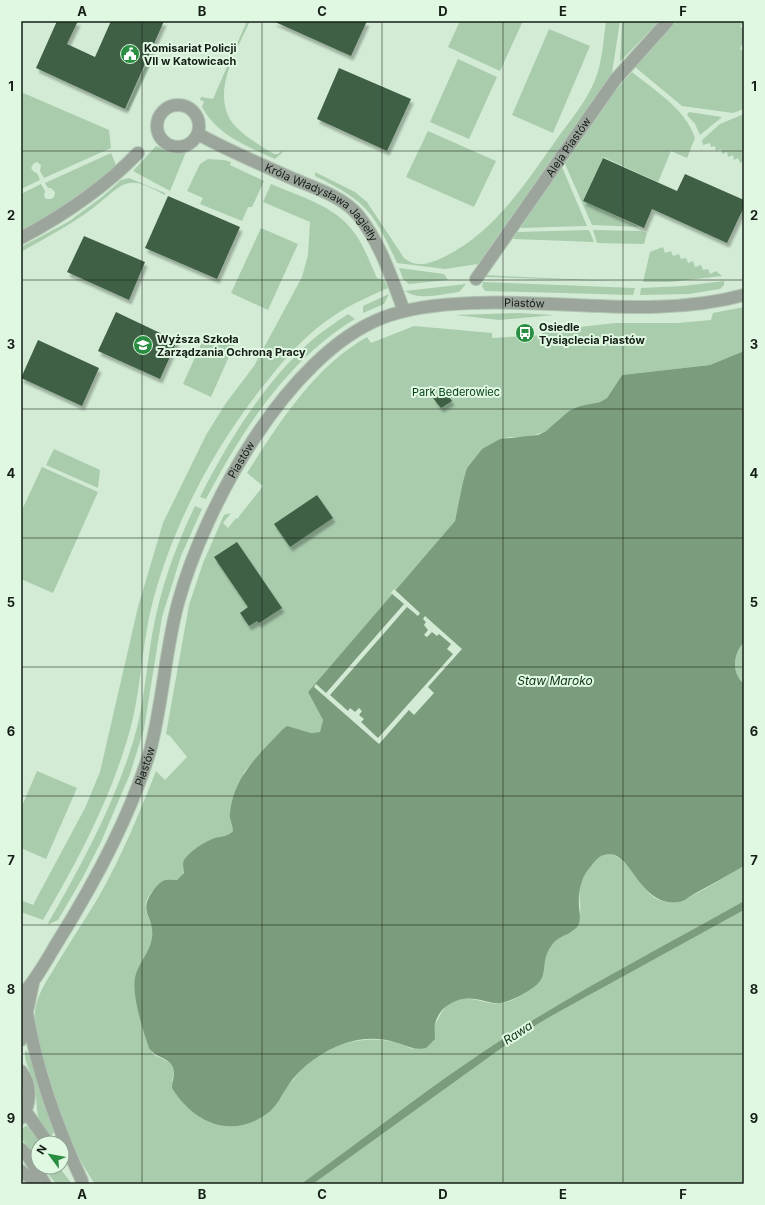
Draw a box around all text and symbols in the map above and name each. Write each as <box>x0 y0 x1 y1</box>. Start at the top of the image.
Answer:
text: A <box>77 3 87 19</box>
text: B <box>198 3 207 19</box>
text: C <box>317 3 327 19</box>
text: D <box>438 3 448 19</box>
text: E <box>559 3 567 19</box>
text: F <box>679 3 687 19</box>
place label: Komisariat Policji VII w Katowicach <box>144 41 237 68</box>
public building icon: Komisariat Policji VII w Katowicach <box>119 43 141 65</box>
text: 1 <box>8 78 14 94</box>
text: 1 <box>751 78 757 94</box>
street label: Aleja Piastów <box>543 115 594 179</box>
street label: Króla Władysława Jagiełły <box>263 160 381 244</box>
text: 2 <box>7 207 15 223</box>
text: 2 <box>750 207 758 223</box>
street label: Piastów <box>504 295 545 311</box>
place label: Osiedle Tysiąclecia Piastów <box>539 320 645 347</box>
bus stop icon: Osiedle Tysiąclecia Piastów <box>514 322 536 344</box>
place label: Wyższa Szkoła Zarządzania Ochroną Pracy <box>157 332 306 359</box>
school or university icon: Wyższa Szkoła Zarządzania Ochroną Pracy <box>132 334 154 356</box>
text: 3 <box>7 336 15 352</box>
text: 3 <box>750 336 758 352</box>
park label: Park Bederowiec <box>412 385 500 399</box>
street label: Piastów <box>225 438 258 481</box>
text: 4 <box>7 465 16 481</box>
text: 4 <box>750 465 759 481</box>
text: 5 <box>7 594 15 610</box>
text: 5 <box>750 594 758 610</box>
water label: Staw Maroko <box>517 673 593 688</box>
text: 6 <box>7 723 15 739</box>
text: 6 <box>750 723 758 739</box>
street label: Piastów <box>132 745 158 788</box>
text: 7 <box>7 852 15 868</box>
text: 7 <box>750 852 758 868</box>
text: 8 <box>7 981 15 997</box>
text: 8 <box>750 981 758 997</box>
water label: Rawa <box>500 1018 535 1048</box>
text: 9 <box>7 1110 15 1126</box>
text: 9 <box>750 1110 758 1126</box>
north arrow <box>30 1135 70 1175</box>
text: N <box>33 1142 50 1157</box>
text: A <box>77 1186 87 1202</box>
text: B <box>198 1186 207 1202</box>
text: C <box>317 1186 327 1202</box>
text: D <box>438 1186 448 1202</box>
text: E <box>559 1186 567 1202</box>
text: F <box>679 1186 687 1202</box>

